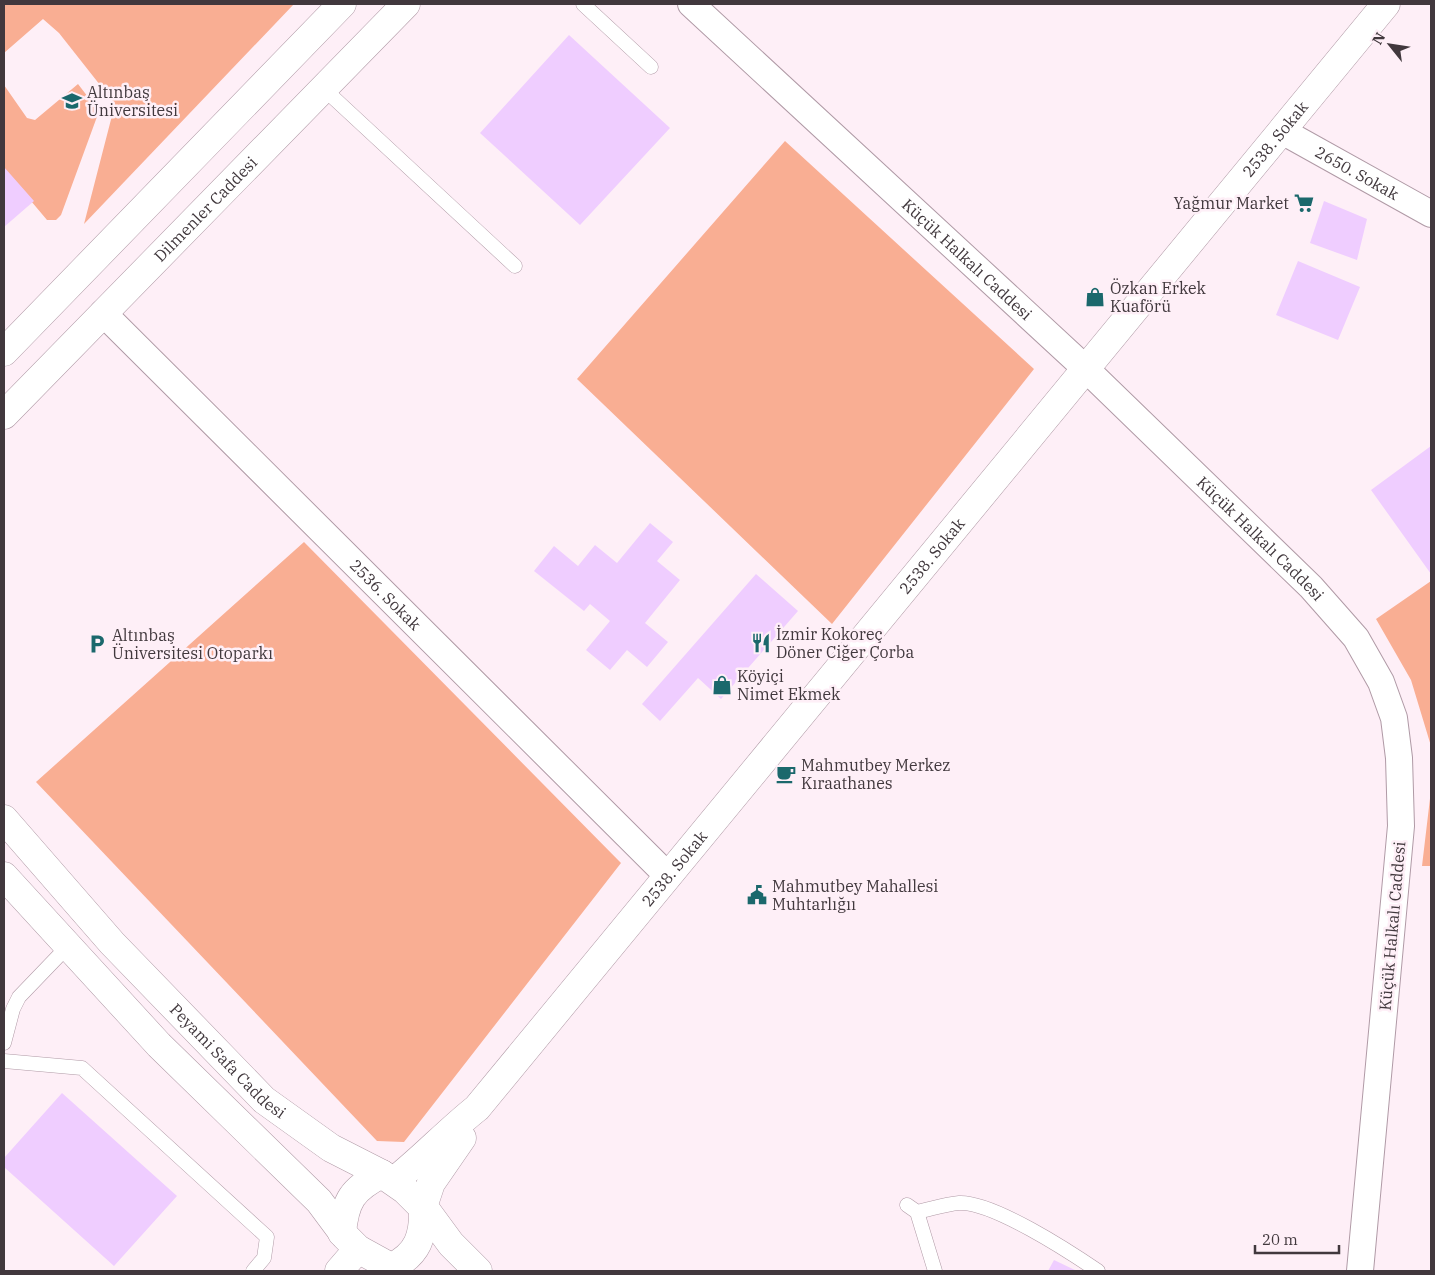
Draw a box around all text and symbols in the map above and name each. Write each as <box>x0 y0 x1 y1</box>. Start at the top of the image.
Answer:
north arrow <box>1365 20 1415 70</box>
text: N <box>1368 29 1389 48</box>
place label: Altınbaş Üniversitesi <box>87 82 178 120</box>
school or university icon: Altınbaş Üniversitesi <box>61 90 83 112</box>
street label: 2538. Sokak <box>1238 96 1312 181</box>
street label: 2650. Sokak <box>1312 142 1403 204</box>
street label: Dilmenler Caddesi <box>150 152 261 266</box>
supermarket icon: Yağmur Market <box>1293 192 1315 214</box>
place label: Yağmur Market <box>1174 193 1289 213</box>
street label: Küçük Halkalı Caddesi <box>898 194 1036 324</box>
place label: Özkan Erkek Kuaförü <box>1110 278 1207 316</box>
shop icon: Özkan Erkek Kuaförü <box>1084 286 1106 308</box>
street label: Küçük Halkalı Caddesi <box>1193 472 1328 605</box>
street label: 2538. Sokak <box>895 513 969 598</box>
street label: 2536. Sokak <box>346 555 426 635</box>
place label: İzmir Kokoreç Döner Ciğer Çorba <box>776 624 914 662</box>
place label: Altınbaş Üniversitesi Otoparkı <box>112 625 273 663</box>
restaurant icon: İzmir Kokoreç Döner Ciğer Çorba <box>750 632 772 654</box>
parking icon: Altınbaş Üniversitesi Otoparkı <box>86 633 108 655</box>
place label: Köyiçi Nimet Ekmek <box>737 666 841 704</box>
shop icon: Köyiçi Nimet Ekmek <box>711 674 733 696</box>
place label: Mahmutbey Merkez Kıraathanes <box>801 755 950 793</box>
cafe icon: Mahmutbey Merkez Kıraathanes <box>775 763 797 785</box>
street label: 2538. Sokak <box>637 826 712 910</box>
street label: Küçük Halkalı Caddesi <box>1375 841 1409 1011</box>
place label: Mahmutbey Mahallesi Muhtarlığıı <box>772 876 938 914</box>
public building icon: Mahmutbey Mahallesi Muhtarlığıı <box>746 884 768 906</box>
street label: Peyami Safa Caddesi <box>166 999 290 1122</box>
scale bar <box>1255 1222 1339 1254</box>
text: 20 m <box>1262 1230 1298 1249</box>

